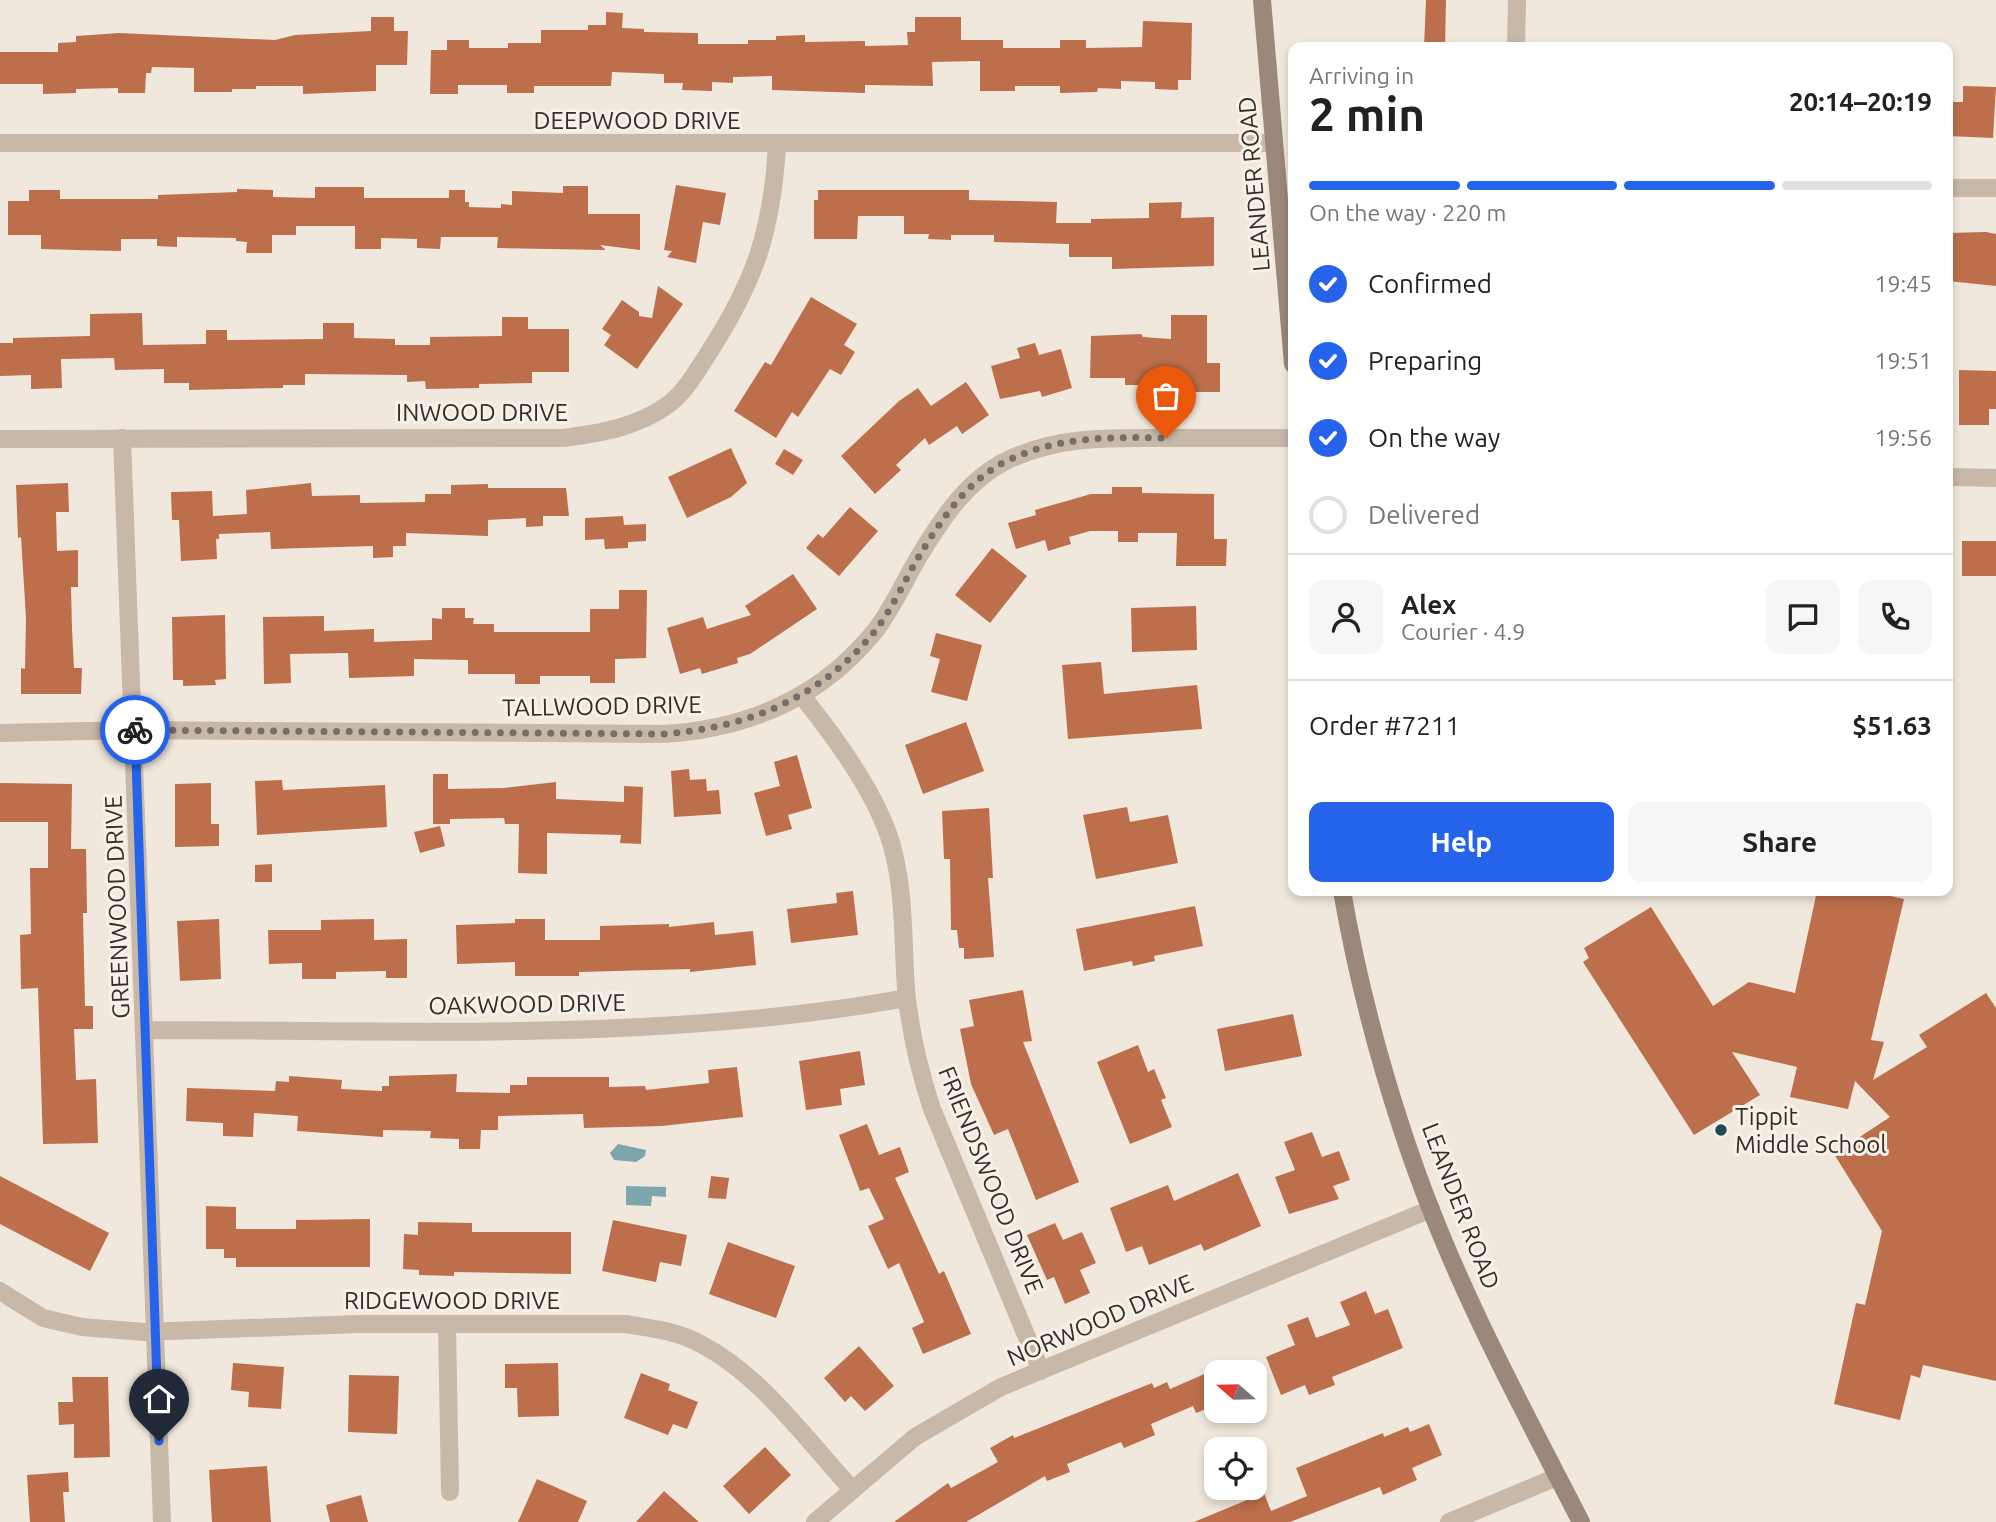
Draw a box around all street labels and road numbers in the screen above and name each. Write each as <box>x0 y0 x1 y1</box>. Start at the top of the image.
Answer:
street label: LEANDER ROAD <box>1233 95 1275 273</box>
street label: DEEPWOOD DRIVE <box>534 107 740 134</box>
street label: INWOOD DRIVE <box>396 399 568 426</box>
street label: TALLWOOD DRIVE <box>502 691 702 721</box>
street label: GREENWOOD DRIVE <box>100 795 134 1019</box>
street label: OAKWOOD DRIVE <box>428 989 626 1019</box>
street label: FRIENDSWOOD DRIVE <box>933 1063 1049 1297</box>
street label: LEANDER ROAD <box>1417 1119 1505 1293</box>
street label: NORWOOD DRIVE <box>1003 1269 1197 1371</box>
street label: RIDGEWOOD DRIVE <box>344 1287 560 1314</box>

